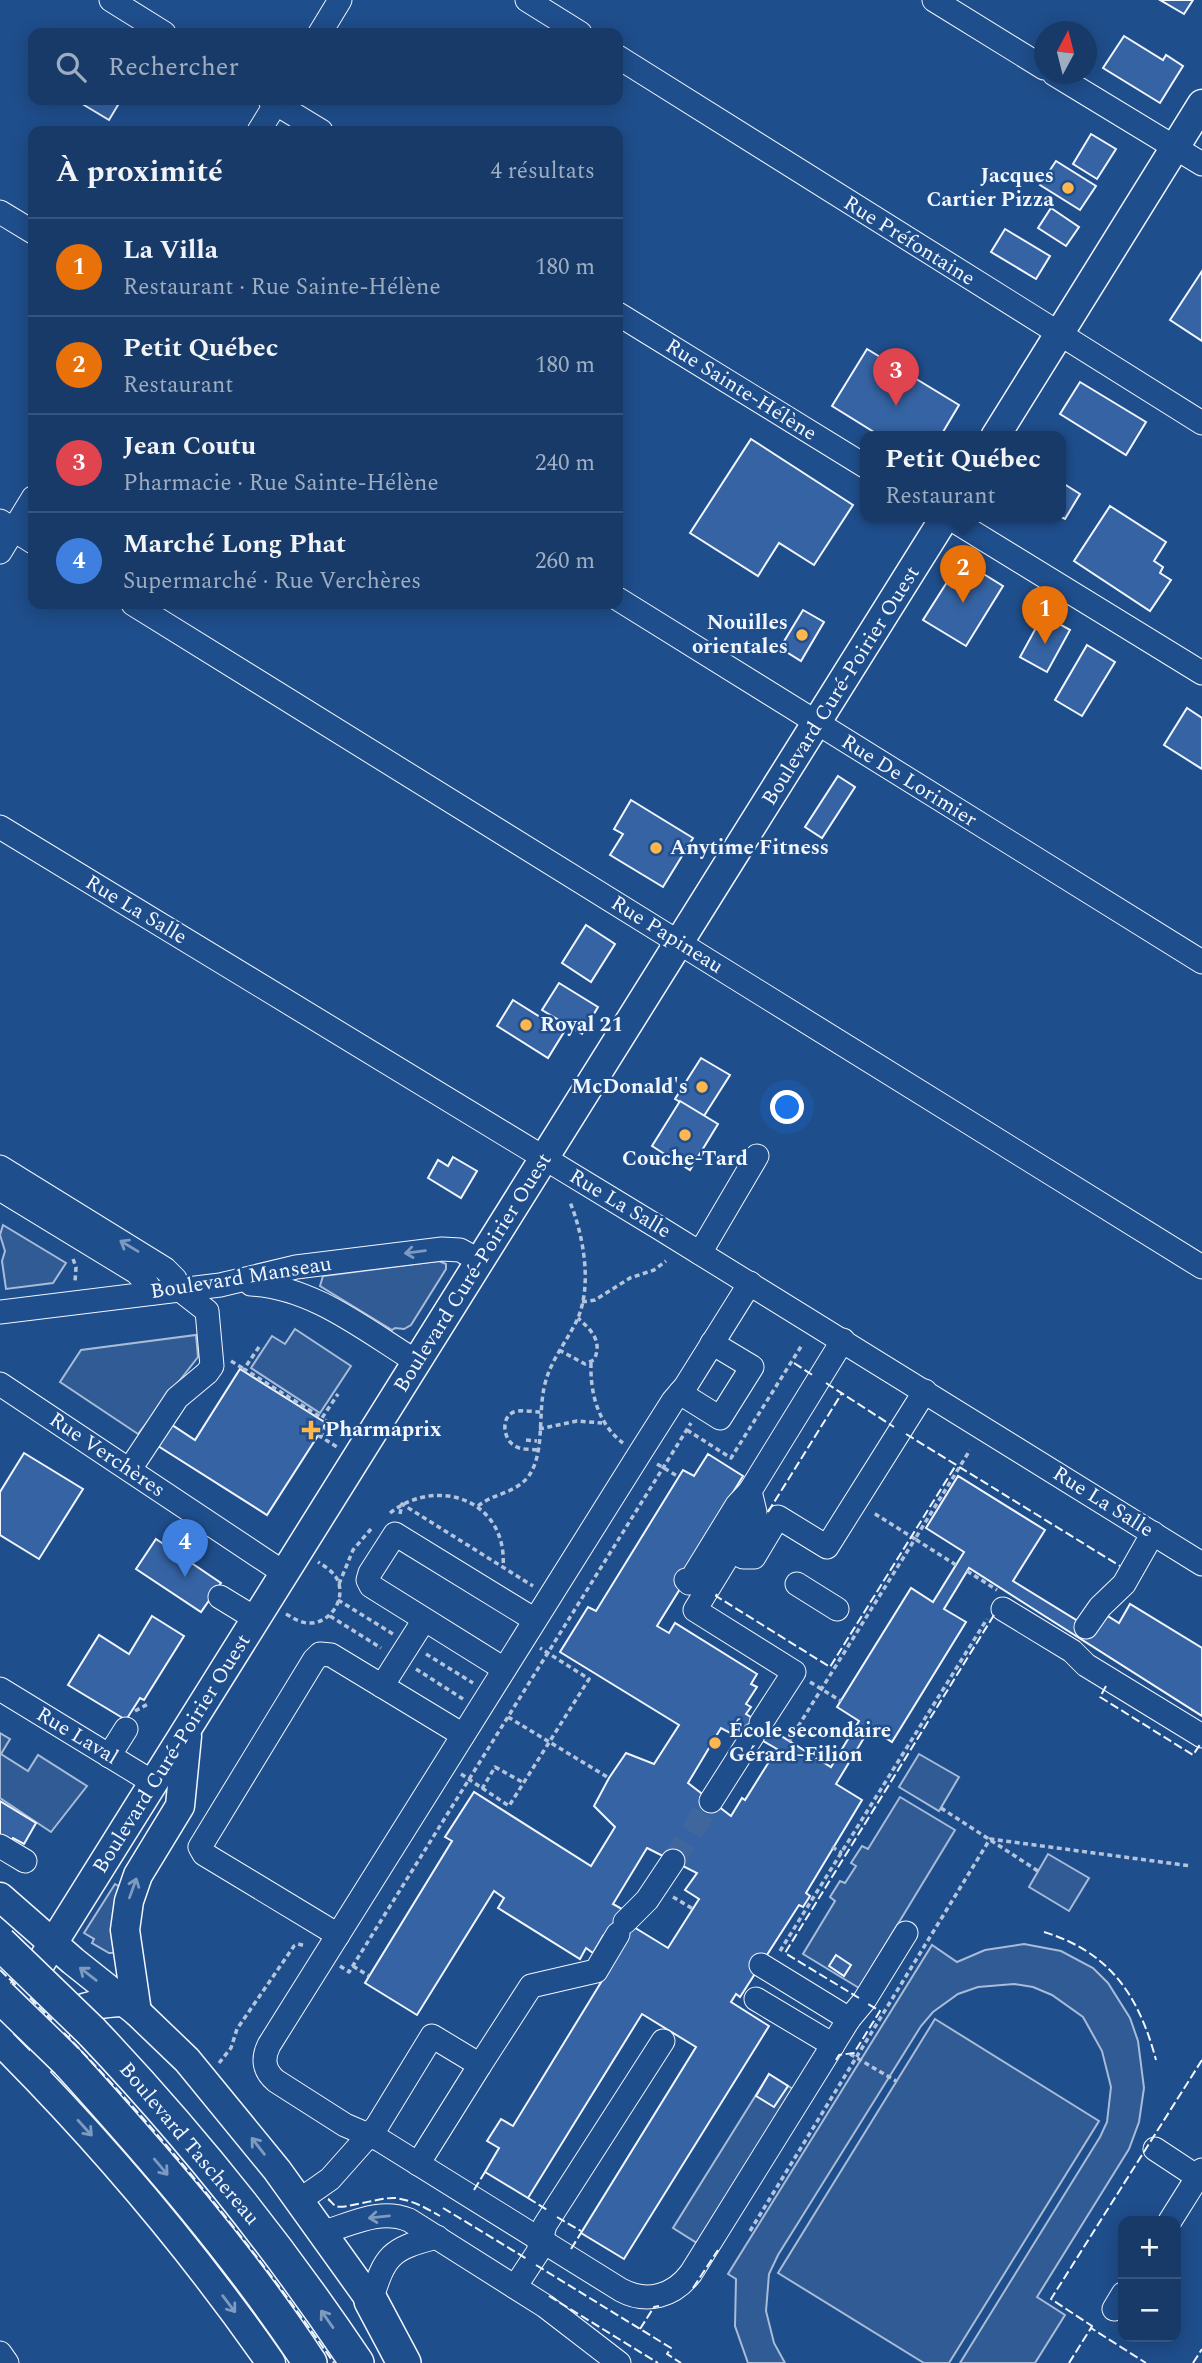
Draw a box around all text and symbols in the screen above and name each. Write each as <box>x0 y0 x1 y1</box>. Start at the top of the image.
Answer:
north arrow <box>1034 21 1097 84</box>
search box <box>28 28 623 105</box>
text: Rechercher <box>108 47 239 87</box>
icon: search <box>52 48 90 86</box>
text: À proximité <box>56 149 223 195</box>
text: 4 résultats <box>490 154 595 189</box>
place label: Jacques Cartier Pizza <box>927 160 1054 216</box>
marker: Jacques Cartier Pizza <box>1060 180 1076 196</box>
street label: Rue Préfontaine <box>837 188 981 294</box>
text: La Villa <box>123 230 218 270</box>
text: 1 <box>73 250 85 285</box>
text: 180 m <box>535 250 595 285</box>
text: Restaurant · Rue Sainte-Hélène <box>123 270 441 305</box>
text: Petit Québec <box>123 328 278 368</box>
street label: Rue Sainte-Hélène <box>659 331 823 449</box>
text: 2 <box>73 348 85 383</box>
text: 180 m <box>535 348 595 383</box>
pin: 3 <box>873 348 919 406</box>
text: Restaurant <box>123 368 233 403</box>
text: Jean Coutu <box>123 426 256 466</box>
popup <box>860 431 1066 522</box>
text: Petit Québec <box>885 439 1041 479</box>
text: 3 <box>73 446 85 481</box>
text: 240 m <box>535 446 595 481</box>
text: Pharmacie · Rue Sainte-Hélène <box>123 466 439 501</box>
text: Restaurant <box>885 479 996 514</box>
text: Marché Long Phat <box>123 524 346 564</box>
text: 4 <box>73 544 85 579</box>
text: 260 m <box>535 544 595 579</box>
pin: 2 <box>940 545 986 603</box>
street label: Boulevard Curé-Poirier Ouest <box>754 560 928 812</box>
text: Supermarché · Rue Verchères <box>123 564 421 599</box>
pin: 1 <box>1022 586 1068 644</box>
place label: Nouilles orientales <box>692 607 788 663</box>
marker: Nouilles orientales <box>794 627 810 643</box>
street label: Rue De Lorimier <box>835 726 983 836</box>
place label: Anytime Fitness <box>670 832 829 864</box>
marker: Anytime Fitness <box>648 840 664 856</box>
street label: Rue La Salle <box>79 867 193 953</box>
street label: Rue Papineau <box>605 888 730 982</box>
place label: Royal 21 <box>540 1009 623 1041</box>
marker: Royal 21 <box>518 1017 534 1033</box>
place label: McDonald's <box>571 1071 688 1103</box>
marker: McDonald's <box>694 1079 710 1095</box>
your location <box>770 1090 804 1124</box>
marker: Couche-Tard <box>677 1127 693 1143</box>
place label: Couche-Tard <box>622 1143 748 1175</box>
street label: Boulevard Curé-Poirier Ouest <box>386 1147 560 1399</box>
street label: Rue La Salle <box>563 1161 677 1247</box>
one-way arrow <box>120 1239 140 1253</box>
one-way arrow <box>404 1246 427 1259</box>
street label: Boulevard Manseau <box>148 1248 334 1308</box>
street label: Rue Verchères <box>42 1404 172 1506</box>
place label: Pharmaprix <box>325 1414 442 1446</box>
marker: Pharmaprix <box>303 1422 319 1438</box>
street label: Rue La Salle <box>1046 1458 1160 1546</box>
pin: 4 <box>162 1519 208 1577</box>
street label: Boulevard Curé-Poirier Ouest <box>85 1628 259 1880</box>
street label: Rue Laval <box>30 1699 124 1773</box>
place label: École secondaire Gérard-Filion <box>729 1715 891 1771</box>
marker: École secondaire Gérard-Filion <box>707 1735 723 1751</box>
one-way arrow <box>128 1878 140 1900</box>
one-way arrow <box>80 1966 98 1981</box>
street label: Boulevard Taschereau <box>111 2055 267 2233</box>
one-way arrow <box>77 2119 94 2136</box>
one-way arrow <box>251 2137 266 2156</box>
one-way arrow <box>154 2158 169 2176</box>
one-way arrow <box>368 2210 391 2223</box>
map controls <box>1118 2216 1181 2342</box>
button: + <box>1118 2216 1181 2279</box>
button: − <box>1118 2279 1181 2342</box>
one-way arrow <box>222 2295 237 2313</box>
one-way arrow <box>320 2310 334 2329</box>

